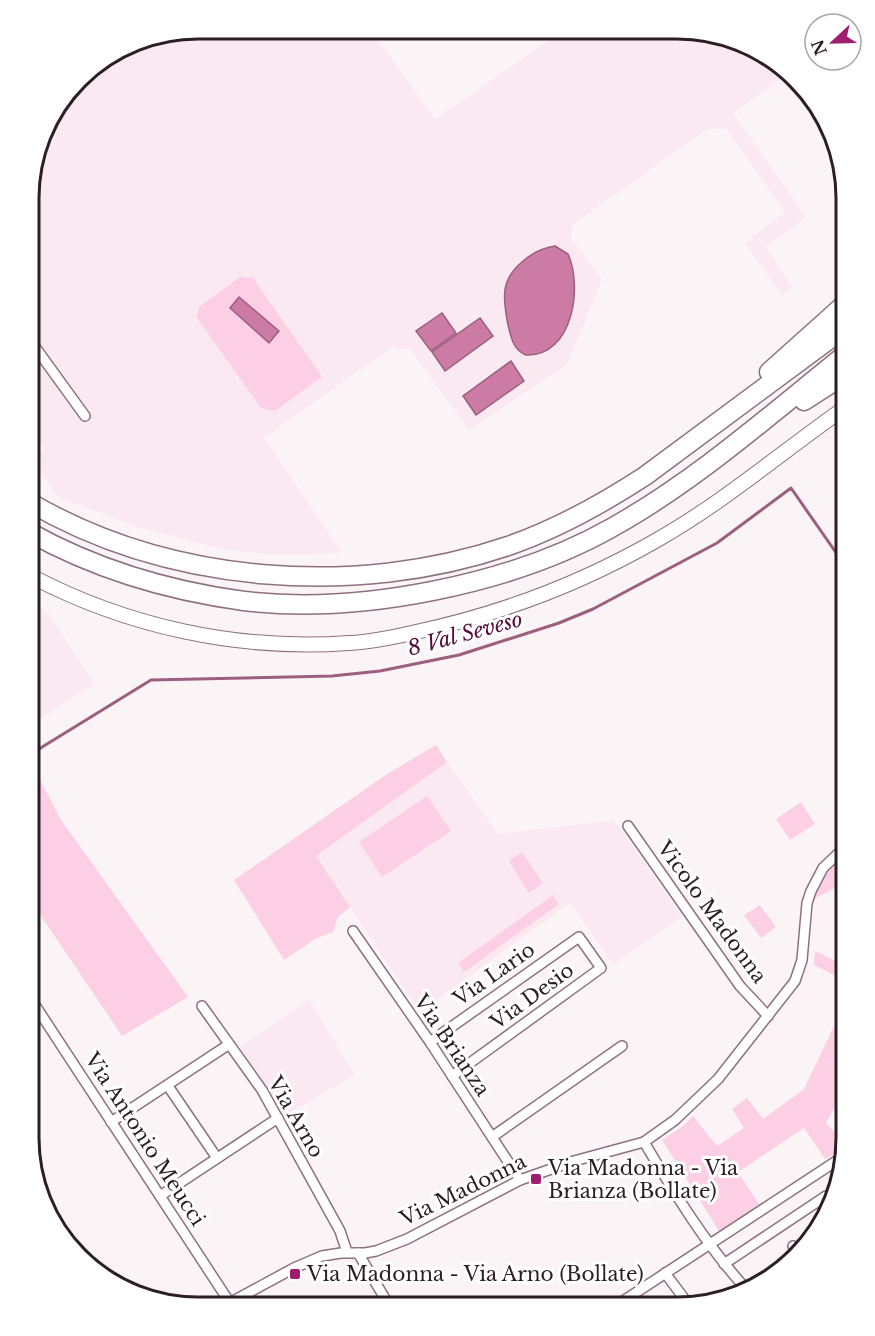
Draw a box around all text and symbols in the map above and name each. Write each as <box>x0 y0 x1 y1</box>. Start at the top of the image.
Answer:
north arrow <box>803 12 863 72</box>
text: N <box>807 37 831 58</box>
water label: 8 Val Seveso <box>404 606 526 662</box>
street label: Vicolo Madonna <box>652 836 772 988</box>
street label: Via Lario <box>448 937 539 1011</box>
street label: Via Desio <box>485 958 578 1035</box>
street label: Via Brianza <box>409 989 495 1101</box>
street label: Via Antonio Meucci <box>79 1047 210 1230</box>
street label: Via Arno <box>263 1071 329 1162</box>
street label: Via Madonna <box>395 1149 531 1231</box>
place label: Via Madonna - Via Brianza (Bollate) <box>547 1156 739 1203</box>
marker: Via Madonna - Via Brianza (Bollate) <box>529 1172 543 1186</box>
place label: Via Madonna - Via Arno (Bollate) <box>306 1262 644 1286</box>
marker: Via Madonna - Via Arno (Bollate) <box>288 1267 302 1281</box>

